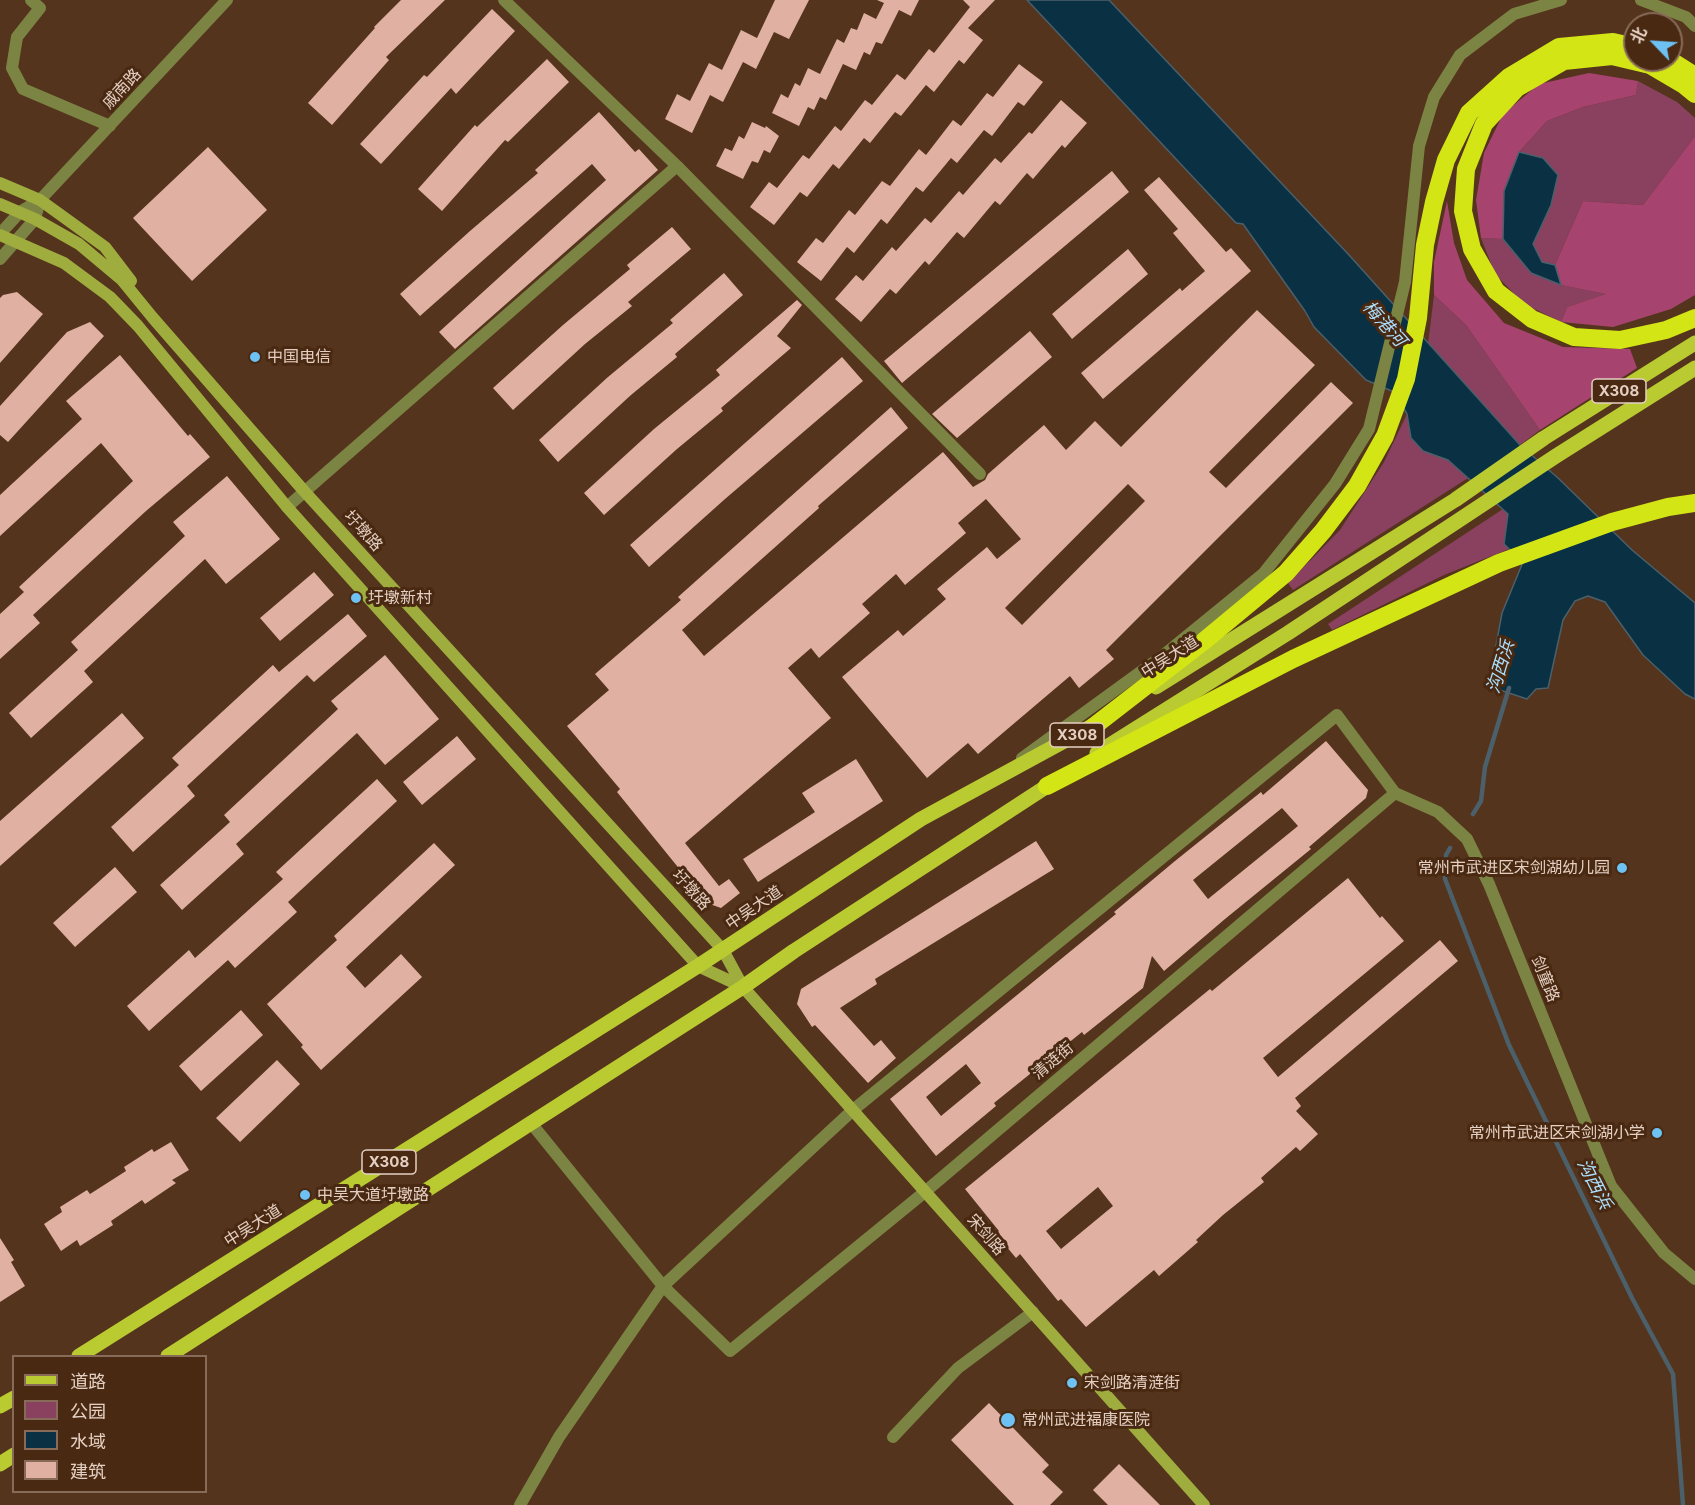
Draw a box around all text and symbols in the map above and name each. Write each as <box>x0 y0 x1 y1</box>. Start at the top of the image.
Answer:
north arrow <box>1623 12 1683 72</box>
text: 北 <box>1626 24 1651 47</box>
street label: 戚南路 <box>99 65 145 113</box>
water label: 梅港河 <box>1358 297 1410 351</box>
place label: 中国电信 <box>267 347 331 367</box>
marker: 中国电信 <box>248 350 262 364</box>
road number: X308 <box>1592 379 1646 403</box>
street label: 圩墩路 <box>340 507 386 555</box>
place label: 圩墩新村 <box>368 588 432 608</box>
marker: 圩墩新村 <box>349 591 363 605</box>
street label: 中吴大道 <box>1138 632 1202 682</box>
water label: 沟西浜 <box>1483 638 1519 696</box>
road number: X308 <box>1050 723 1104 747</box>
place label: 常州市武进区宋剑湖幼儿园 <box>1418 858 1610 878</box>
marker: 常州市武进区宋剑湖幼儿园 <box>1615 861 1629 875</box>
street label: 圩墩路 <box>668 866 714 914</box>
street label: 中吴大道 <box>722 882 786 934</box>
street label: 剑童路 <box>1527 953 1563 1005</box>
street label: 清涟街 <box>1028 1038 1078 1084</box>
place label: 常州市武进区宋剑湖小学 <box>1469 1123 1645 1143</box>
marker: 常州市武进区宋剑湖小学 <box>1650 1126 1664 1140</box>
road number: X308 <box>362 1150 416 1174</box>
water label: 沟西浜 <box>1572 1155 1616 1213</box>
place label: 中吴大道圩墩路 <box>317 1185 429 1205</box>
marker: 中吴大道圩墩路 <box>298 1188 312 1202</box>
street label: 中吴大道 <box>221 1201 285 1251</box>
street label: 宋剑路 <box>963 1211 1009 1259</box>
legend <box>12 1355 207 1493</box>
text: 道路 <box>70 1371 106 1392</box>
place label: 宋剑路清涟街 <box>1084 1373 1180 1393</box>
marker: 宋剑路清涟街 <box>1065 1376 1079 1390</box>
text: 公园 <box>70 1401 106 1422</box>
place label: 常州武进福康医院 <box>1022 1410 1150 1430</box>
marker: 常州武进福康医院 <box>999 1411 1017 1429</box>
text: 水域 <box>70 1431 106 1452</box>
text: 建筑 <box>70 1461 106 1482</box>

